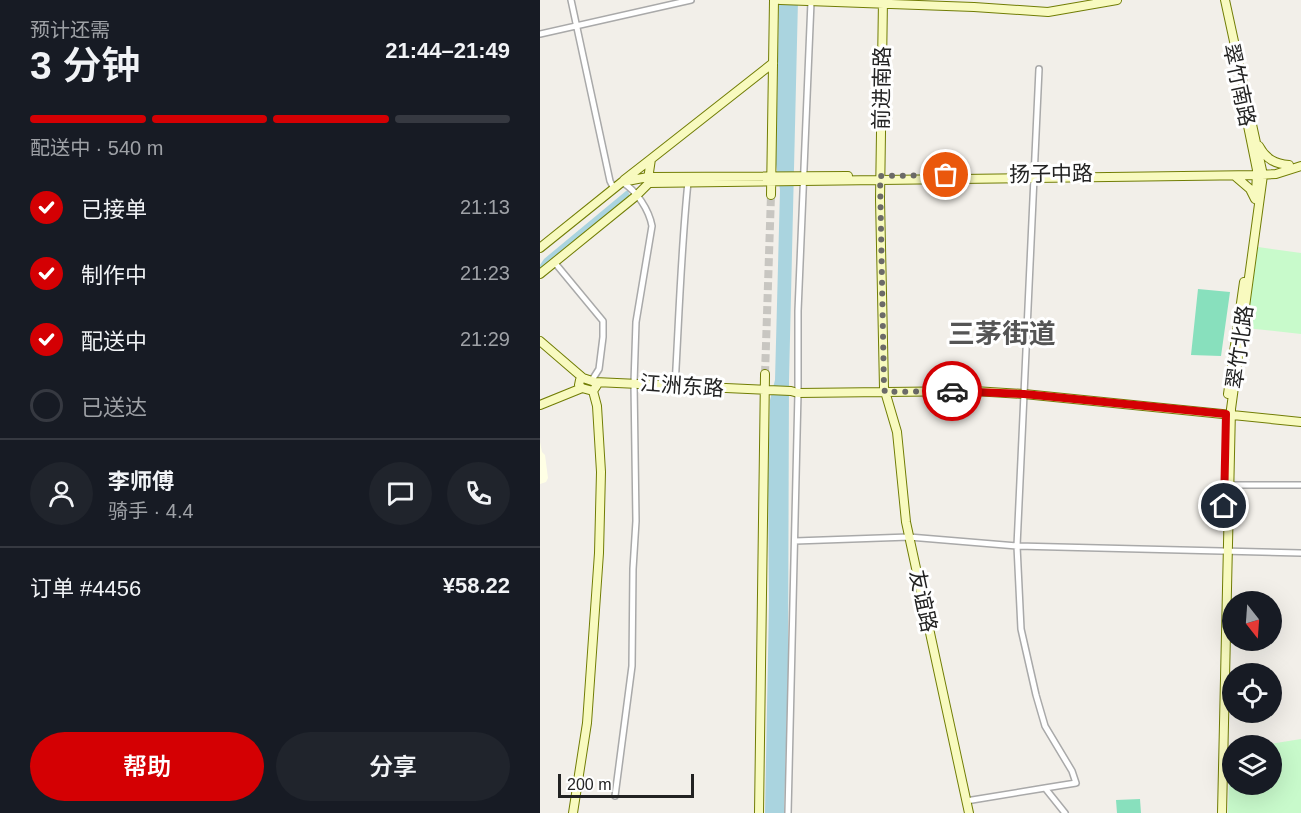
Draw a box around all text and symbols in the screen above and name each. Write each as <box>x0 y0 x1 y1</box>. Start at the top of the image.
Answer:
text: 预计还需 <box>30 19 110 41</box>
text: 21:44–21:49 <box>385 38 510 63</box>
street label: 翠竹南路 <box>1220 41 1259 128</box>
text: 3 分钟 <box>30 44 141 87</box>
street label: 前进南路 <box>869 46 894 130</box>
text: 配送中 · 540 m <box>30 137 163 159</box>
pin <box>920 149 971 200</box>
icon: bag <box>929 158 962 191</box>
street label: 扬子中路 <box>1009 161 1093 186</box>
icon: check <box>30 191 63 224</box>
text: 21:13 <box>460 196 510 218</box>
text: 已接单 <box>81 197 147 222</box>
icon: check <box>30 257 63 290</box>
text: 21:23 <box>460 262 510 284</box>
text: 制作中 <box>81 263 147 288</box>
street label: 翠竹北路 <box>1222 304 1257 390</box>
district label: 三茅街道 <box>948 319 1056 349</box>
icon: check <box>30 323 63 356</box>
text: 21:29 <box>460 328 510 350</box>
text: 配送中 <box>81 329 147 354</box>
courier <box>922 361 982 421</box>
street label: 江洲东路 <box>639 371 725 400</box>
icon: car <box>936 375 969 408</box>
text: 已送达 <box>81 395 147 420</box>
button: person <box>30 462 93 525</box>
button: chat <box>369 462 432 525</box>
button: phone <box>447 462 510 525</box>
text: 李师傅 <box>108 469 174 494</box>
pin <box>1198 480 1249 531</box>
icon: home <box>1207 489 1240 522</box>
text: 骑手 · 4.4 <box>108 500 194 522</box>
street label: 友谊路 <box>906 568 941 634</box>
text: ¥58.22 <box>443 573 510 598</box>
text: 订单 #4456 <box>30 576 141 601</box>
north arrow <box>1222 591 1282 651</box>
map controls <box>1222 591 1282 795</box>
button: locate <box>1222 663 1282 723</box>
button: 帮助 <box>30 732 264 801</box>
button: 分享 <box>276 732 510 801</box>
button: layers <box>1222 735 1282 795</box>
scale bar <box>558 771 694 798</box>
text: 200 m <box>567 776 611 793</box>

